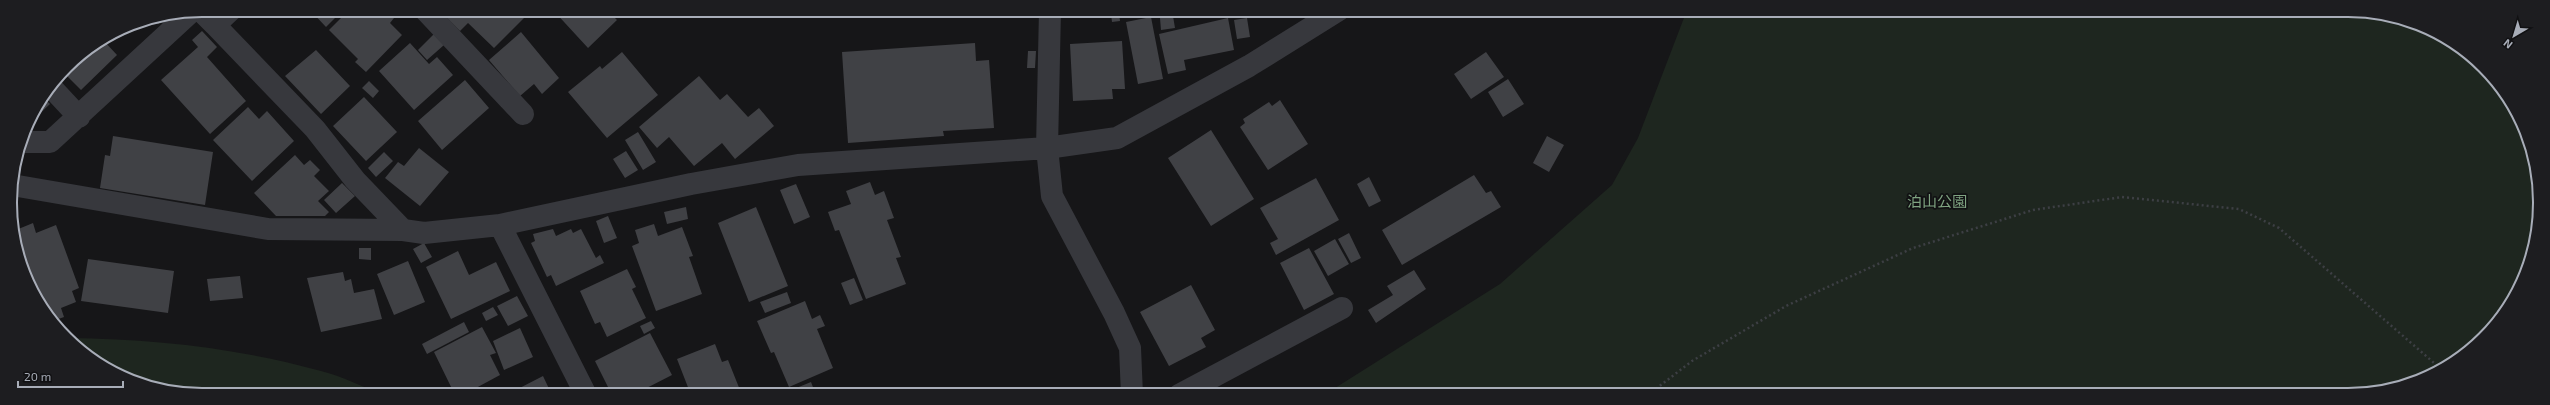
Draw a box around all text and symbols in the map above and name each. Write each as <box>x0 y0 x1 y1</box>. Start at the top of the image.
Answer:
north arrow <box>2494 16 2534 56</box>
text: N <box>2500 37 2515 52</box>
park label: 泊山公園 <box>1907 192 1967 210</box>
scale bar <box>18 363 123 389</box>
text: 20 m <box>24 369 51 383</box>

